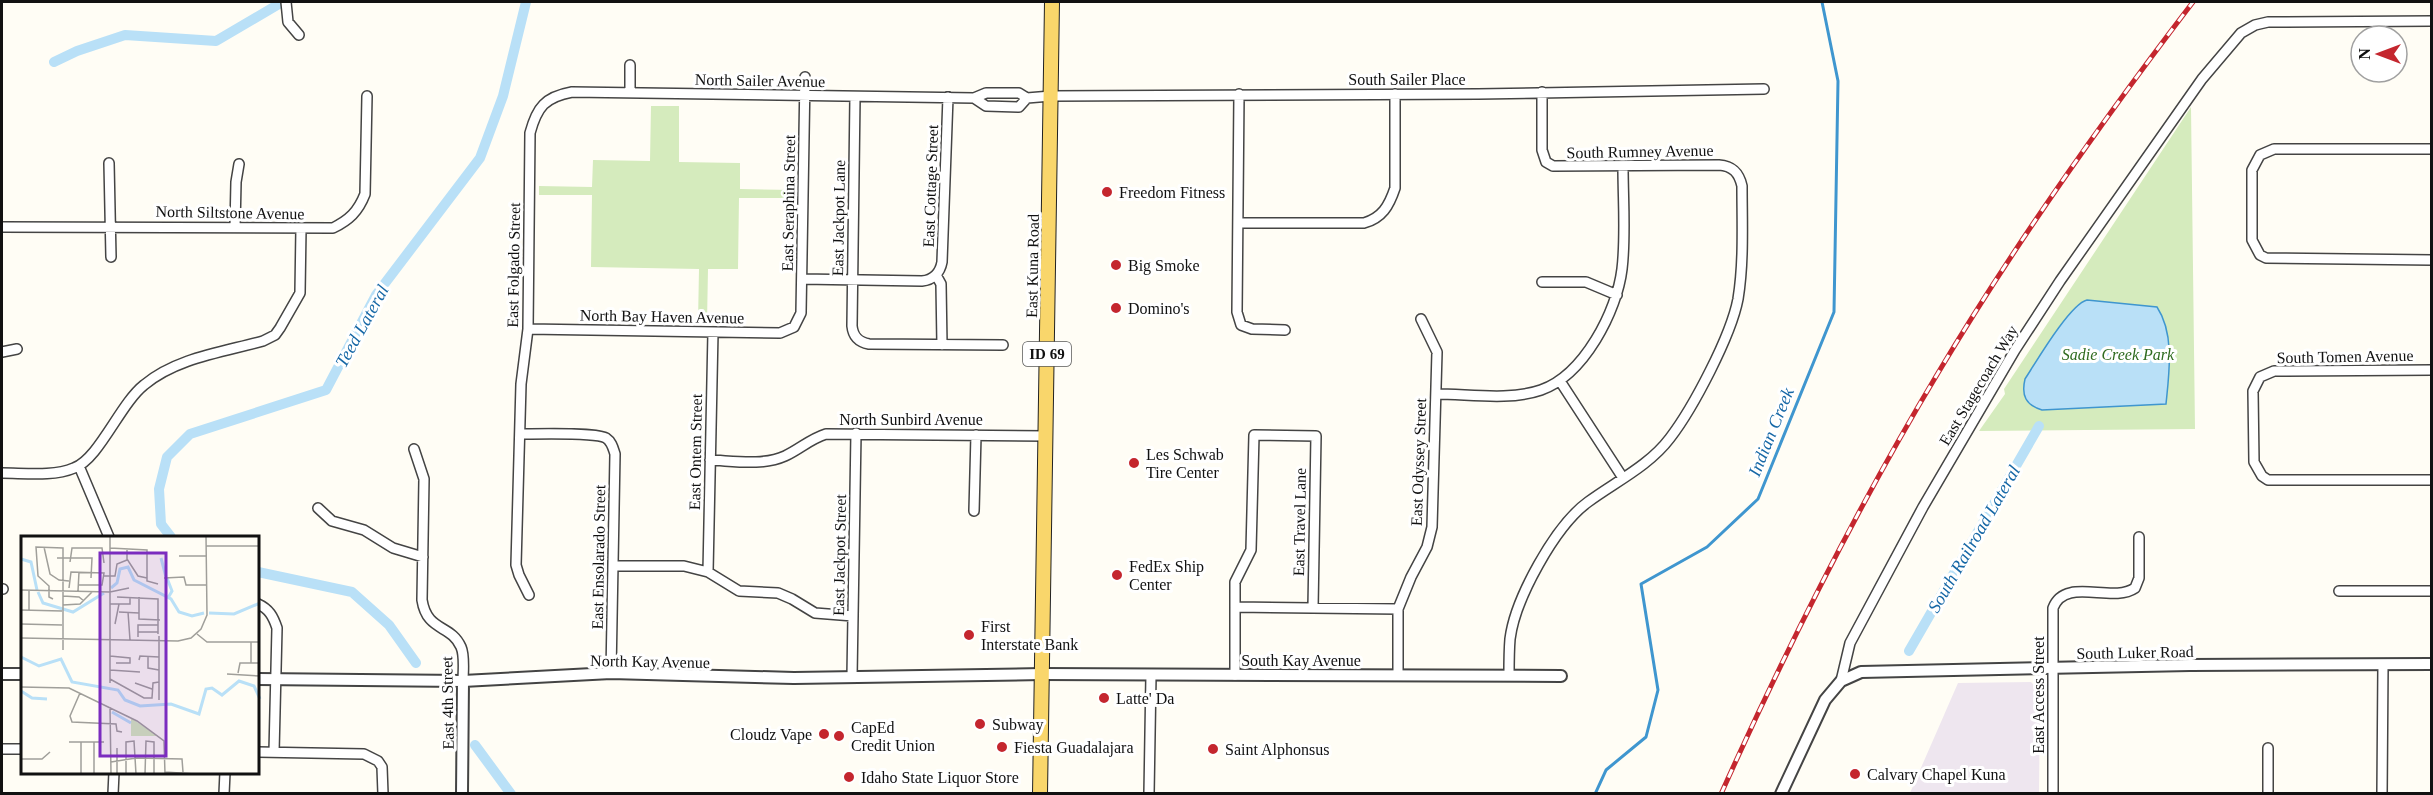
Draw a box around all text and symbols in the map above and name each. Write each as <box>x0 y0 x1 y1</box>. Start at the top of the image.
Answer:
north arrow <box>2349 24 2409 84</box>
text: N <box>2356 48 2373 60</box>
street label: North Sailer Avenue <box>695 71 825 90</box>
street label: South Sailer Place <box>1348 71 1466 88</box>
street label: East Cottage Street <box>920 124 942 248</box>
street label: East Seraphina Street <box>779 134 799 272</box>
street label: South Rumney Avenue <box>1566 142 1714 162</box>
street label: East Jackpot Lane <box>829 160 849 276</box>
place label: Freedom Fitness <box>1119 184 1225 201</box>
marker: Freedom Fitness <box>1100 185 1114 199</box>
street label: East Folgado Street <box>504 202 524 328</box>
street label: North Siltstone Avenue <box>155 203 305 222</box>
street label: East Kuna Road <box>1023 214 1042 318</box>
place label: Big Smoke <box>1128 257 1200 275</box>
marker: Big Smoke <box>1109 258 1123 272</box>
water label: Teed Lateral <box>331 281 393 371</box>
place label: Domino's <box>1128 300 1190 317</box>
marker: Domino's <box>1109 301 1123 315</box>
street label: North Bay Haven Avenue <box>580 307 744 327</box>
street label: East Stagecoach Way <box>1936 322 2022 449</box>
road number: ID 69 <box>1023 342 1071 366</box>
park label: Sadie Creek Park <box>2062 346 2175 363</box>
street label: South Tomen Avenue <box>2276 347 2414 366</box>
water label: Indian Creek <box>1744 384 1798 480</box>
street label: East Ontem Street <box>686 393 705 510</box>
street label: East Odyssey Street <box>1408 397 1430 526</box>
street label: North Sunbird Avenue <box>839 411 983 428</box>
place label: Les Schwab Tire Center <box>1146 446 1224 481</box>
marker: Les Schwab Tire Center <box>1127 456 1141 470</box>
water label: South Railroad Lateral <box>1924 462 2024 616</box>
street label: East Travel Lane <box>1290 468 1309 576</box>
street label: East Ensolarado Street <box>589 484 608 630</box>
street label: East Jackpot Street <box>830 493 850 616</box>
inset map <box>21 536 260 774</box>
place label: FedEx Ship Center <box>1129 558 1204 593</box>
marker: FedEx Ship Center <box>1110 568 1124 582</box>
place label: First Interstate Bank <box>981 618 1078 653</box>
marker: First Interstate Bank <box>962 628 976 642</box>
street label: East Access Street <box>2030 636 2047 754</box>
street label: South Luker Road <box>2076 643 2194 662</box>
street label: North Kay Avenue <box>590 652 710 672</box>
street label: South Kay Avenue <box>1241 652 1361 670</box>
street label: East 4th Street <box>438 656 457 750</box>
place label: Latte' Da <box>1116 690 1174 707</box>
marker: Latte' Da <box>1097 691 1111 705</box>
place label: Subway <box>992 716 1044 734</box>
marker: Subway <box>973 717 987 731</box>
place label: CapEd Credit Union <box>851 719 935 754</box>
place label: Cloudz Vape <box>730 726 812 744</box>
marker: Cloudz Vape <box>817 727 831 741</box>
marker: CapEd Credit Union <box>832 729 846 743</box>
place label: Fiesta Guadalajara <box>1014 739 1134 757</box>
marker: Fiesta Guadalajara <box>995 740 1009 754</box>
place label: Saint Alphonsus <box>1225 741 1329 759</box>
marker: Saint Alphonsus <box>1206 742 1220 756</box>
place label: Calvary Chapel Kuna <box>1867 766 2006 784</box>
marker: Calvary Chapel Kuna <box>1848 767 1862 781</box>
place label: Idaho State Liquor Store <box>861 769 1019 787</box>
marker: Idaho State Liquor Store <box>842 770 856 784</box>

